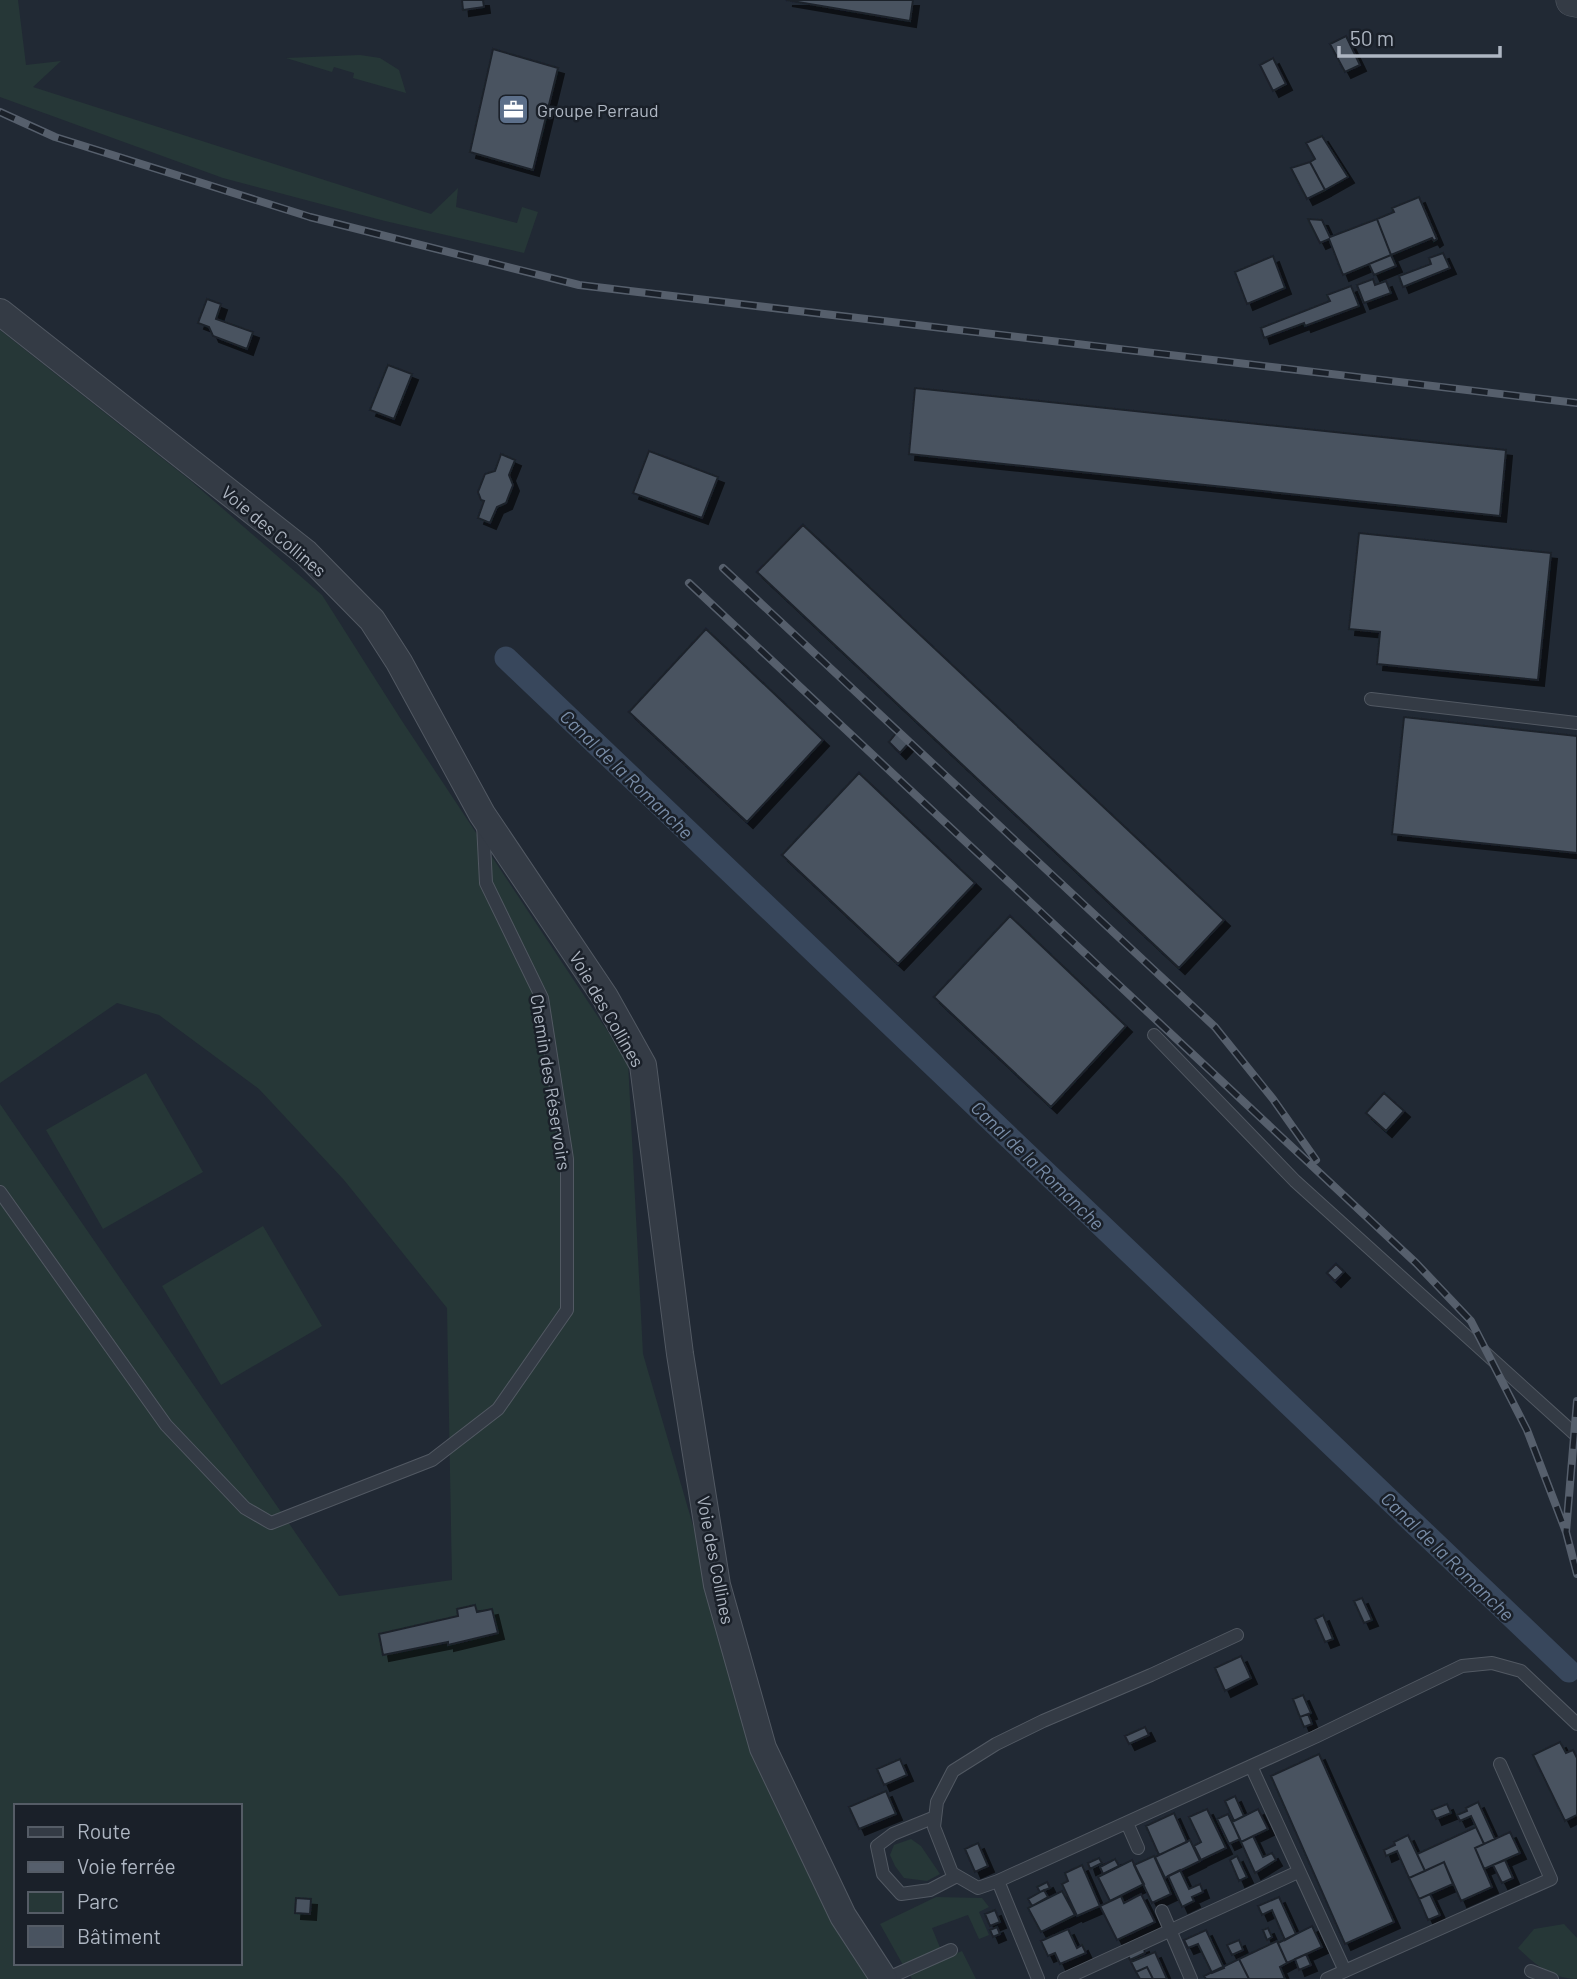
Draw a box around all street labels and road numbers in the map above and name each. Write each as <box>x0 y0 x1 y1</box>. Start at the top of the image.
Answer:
street label: Voie des Collines <box>217 481 331 581</box>
street label: Voie des Collines <box>565 947 649 1071</box>
street label: Chemin des Réservoirs <box>526 992 576 1172</box>
street label: Voie des Collines <box>693 1494 739 1626</box>

